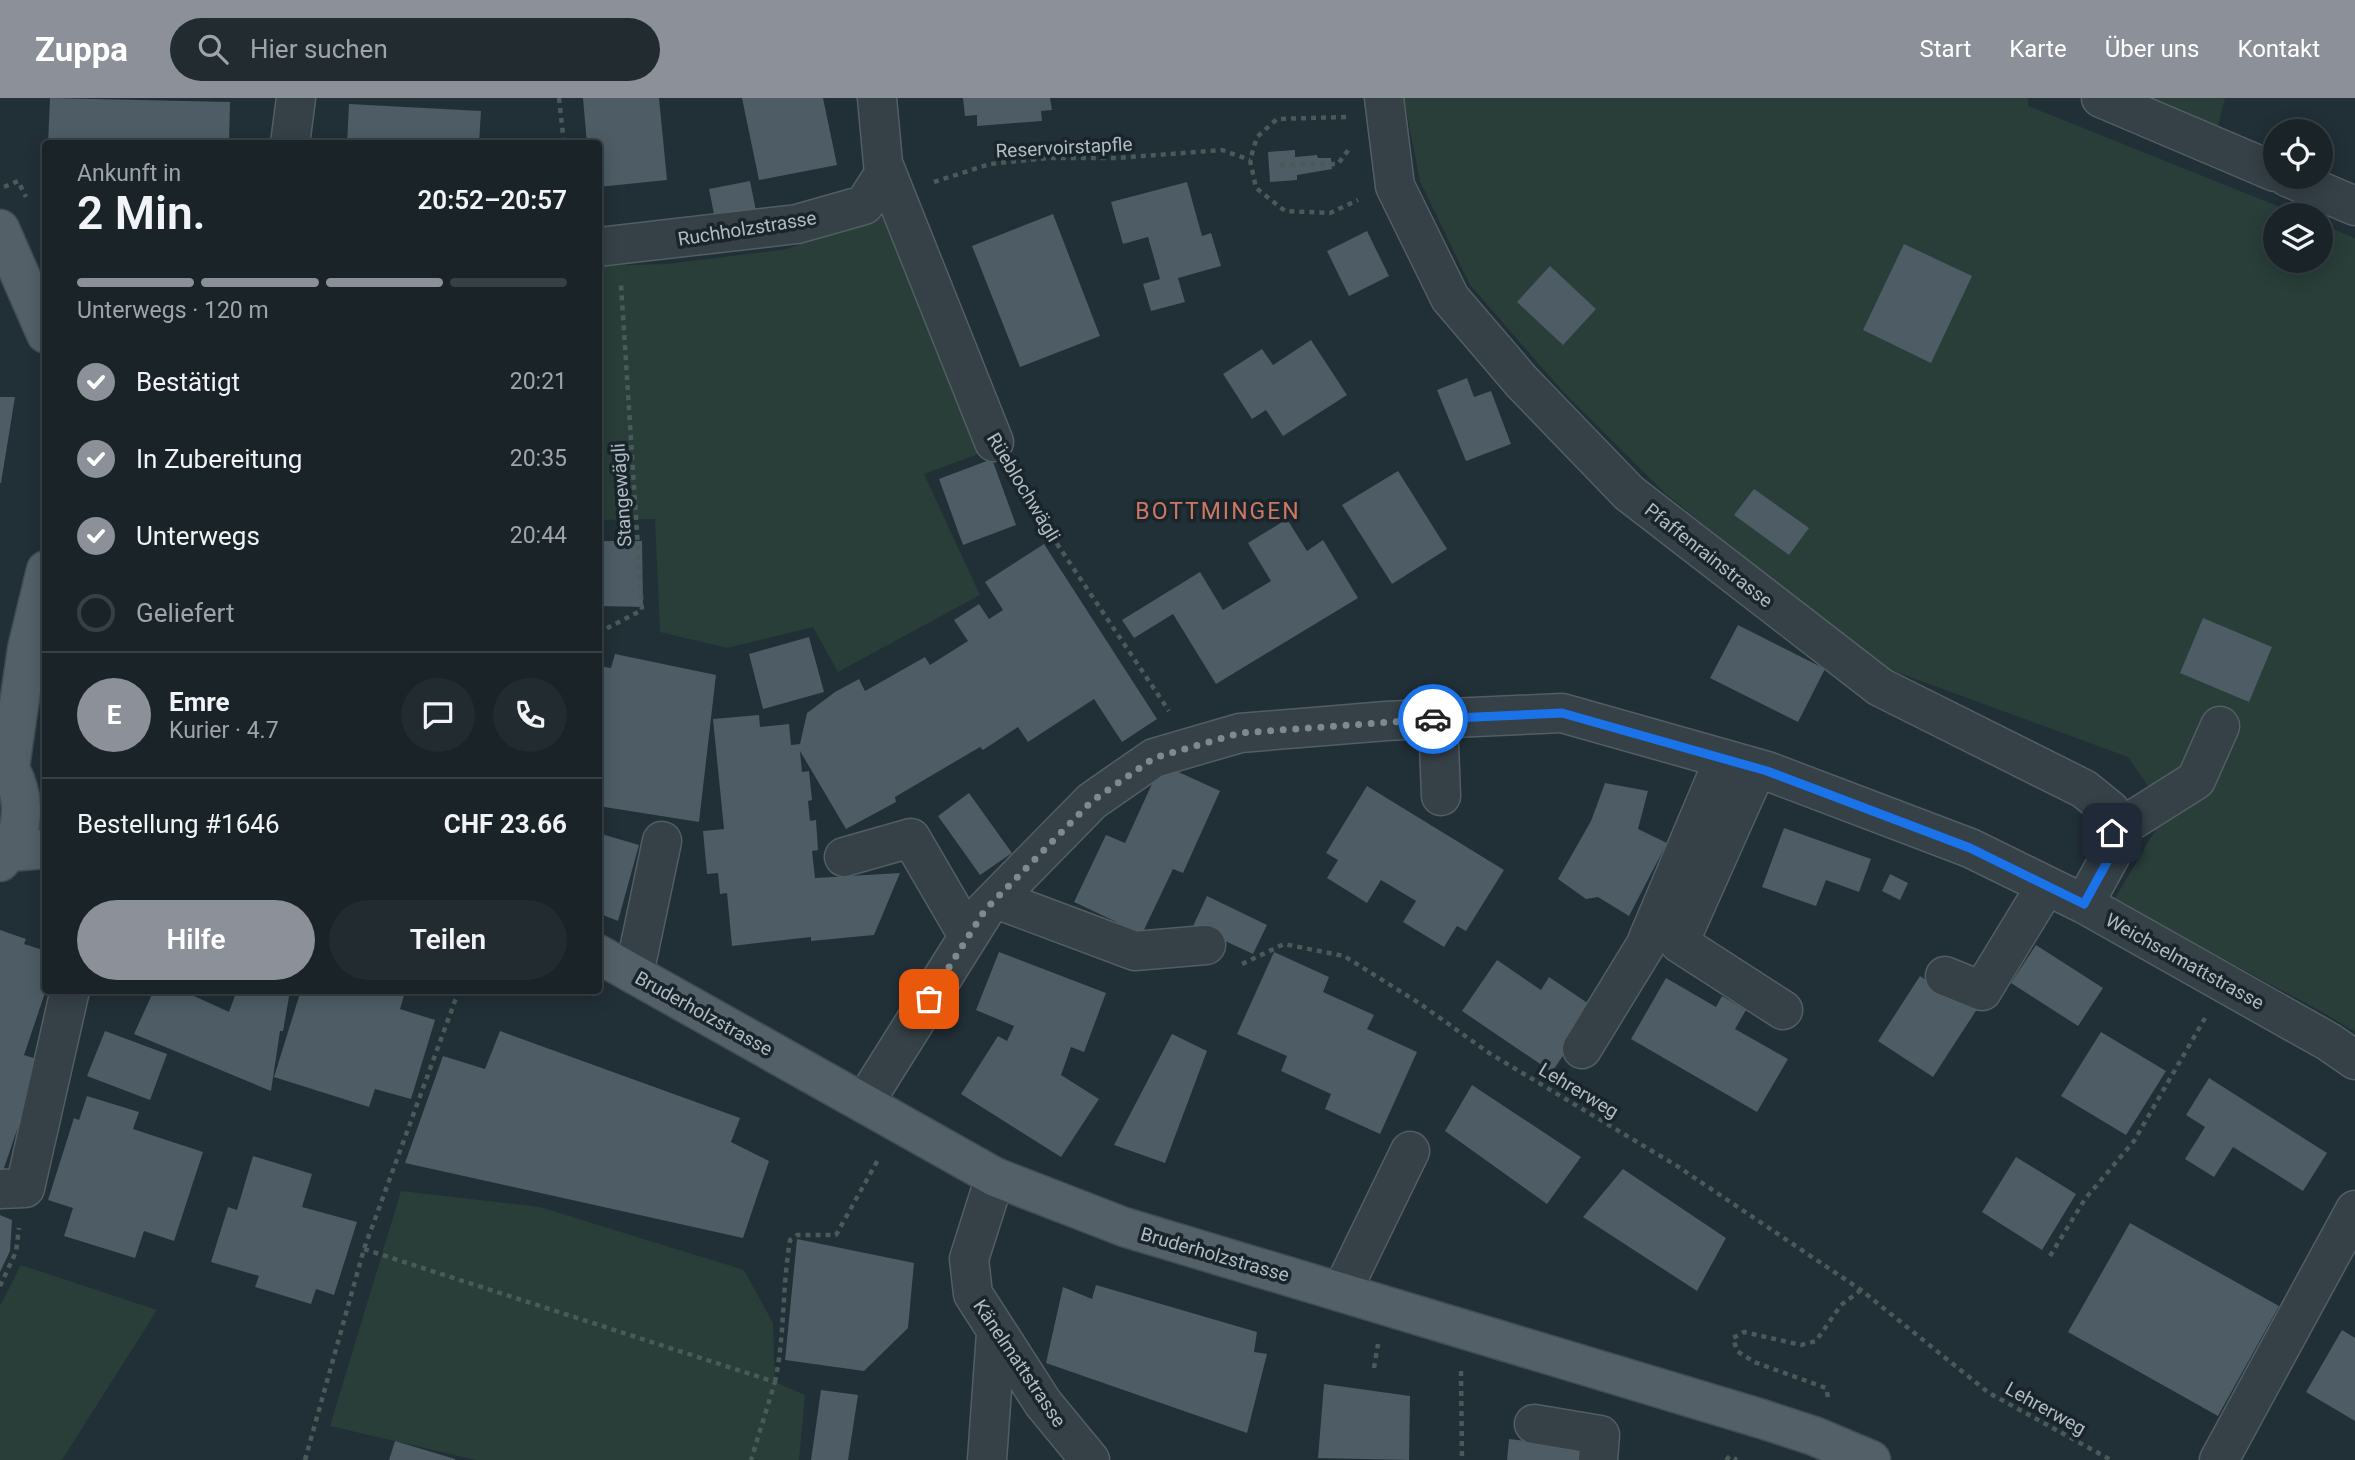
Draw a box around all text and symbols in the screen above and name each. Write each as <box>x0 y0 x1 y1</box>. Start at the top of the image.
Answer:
search box <box>170 18 660 81</box>
text: Zuppa <box>35 30 128 69</box>
icon: search <box>194 30 232 68</box>
text: Hier suchen <box>250 34 388 64</box>
text: Start <box>1920 35 1971 63</box>
text: Karte <box>2009 35 2067 63</box>
text: Über uns <box>2105 35 2199 63</box>
text: Kontakt <box>2237 35 2320 63</box>
map controls <box>2263 119 2333 273</box>
button: locate <box>2263 119 2333 189</box>
street label: Reservoirstapfle <box>995 132 1133 163</box>
text: Ankunft in <box>77 160 181 187</box>
text: 20:52–20:57 <box>417 185 567 215</box>
text: 2 Min. <box>77 186 206 240</box>
button: layers <box>2263 203 2333 273</box>
street label: Ruchholzstrasse <box>676 206 818 251</box>
text: Unterwegs · 120 m <box>77 297 269 324</box>
icon: check <box>77 363 115 401</box>
text: Bestätigt <box>136 367 240 397</box>
text: 20:21 <box>510 368 567 395</box>
street label: Rüeblochwägli <box>982 428 1065 546</box>
icon: check <box>77 440 115 478</box>
street label: Stangewägli <box>606 442 637 547</box>
text: In Zubereitung <box>136 444 302 474</box>
text: 20:35 <box>510 445 567 472</box>
district label: BOTTMINGEN <box>1135 498 1301 525</box>
street label: Pfaffenrainstrasse <box>1640 498 1777 613</box>
icon: check <box>77 517 115 555</box>
text: Unterwegs <box>136 521 260 551</box>
text: 20:44 <box>510 522 567 549</box>
text: Geliefert <box>136 598 234 628</box>
button: chat <box>401 678 475 752</box>
button: phone <box>493 678 567 752</box>
courier <box>1398 684 1468 754</box>
text: Emre <box>169 687 229 717</box>
text: E <box>107 700 121 730</box>
icon: car <box>1414 700 1452 738</box>
text: Kurier · 4.7 <box>169 717 279 744</box>
pin <box>2082 803 2142 863</box>
text: Bestellung #1646 <box>77 809 280 839</box>
text: CHF 23.66 <box>444 809 567 839</box>
icon: home <box>2093 814 2131 852</box>
button: Hilfe <box>77 900 315 980</box>
button: Teilen <box>329 900 567 980</box>
street label: Weichselmattstrasse <box>2101 908 2268 1015</box>
street label: Bruderholzstrasse <box>631 966 776 1061</box>
pin <box>899 969 959 1029</box>
icon: bag <box>910 980 948 1018</box>
street label: Lehrerweg <box>1535 1058 1623 1123</box>
street label: Bruderholzstrasse <box>1138 1222 1292 1287</box>
street label: Känelmattstrasse <box>968 1295 1071 1431</box>
street label: Lehrerweg <box>2001 1377 2090 1440</box>

